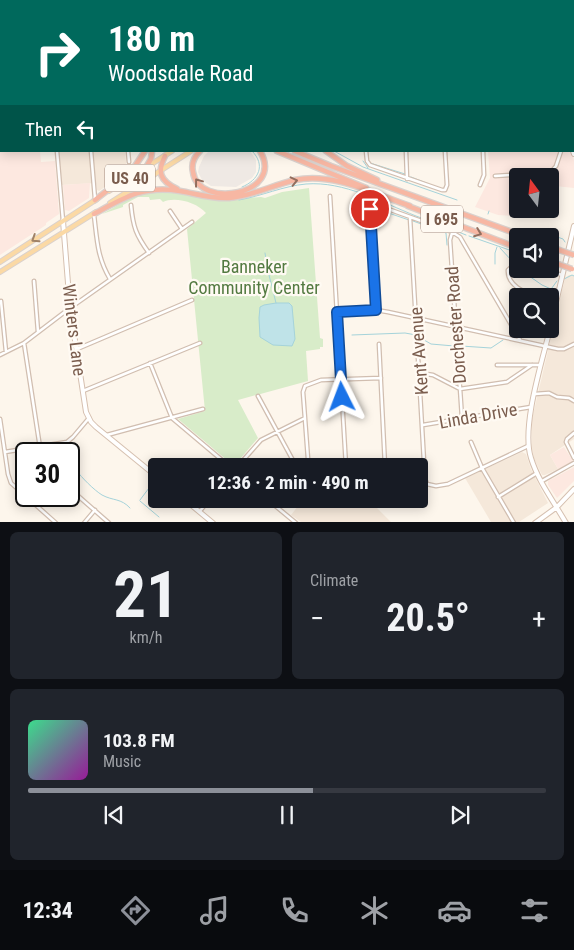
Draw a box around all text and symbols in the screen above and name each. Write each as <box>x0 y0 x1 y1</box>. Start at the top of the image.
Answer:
text: 180 m <box>108 19 195 60</box>
icon: right <box>25 20 90 85</box>
text: Woodsdale Road <box>108 61 254 86</box>
icon: left <box>72 115 100 143</box>
text: Then <box>25 118 62 141</box>
road number: US 40 <box>105 164 155 192</box>
north arrow <box>509 168 559 218</box>
map controls <box>509 168 559 338</box>
one-way arrow <box>289 176 298 187</box>
one-way arrow <box>195 178 204 188</box>
pin <box>349 188 391 230</box>
icon: arrive <box>356 195 384 223</box>
road number: I 695 <box>421 205 463 232</box>
one-way arrow <box>473 227 482 237</box>
button: sound <box>509 228 559 278</box>
one-way arrow <box>31 233 40 242</box>
park label: Banneker Community Center <box>188 256 320 298</box>
street label: Dorchester Road <box>441 266 470 385</box>
street label: Winters Lane <box>58 283 91 377</box>
button: search <box>509 288 559 338</box>
street label: Kent Avenue <box>405 306 432 396</box>
position arrow <box>315 370 367 422</box>
street label: Linda Drive <box>437 398 519 433</box>
speed limit sign: 30 <box>15 442 80 507</box>
text: 12:36 · 2 min · 490 m <box>207 471 369 494</box>
text: 21 <box>113 557 179 633</box>
text: Climate <box>310 571 358 590</box>
text: 20.5° <box>386 596 470 640</box>
text: − <box>310 602 324 635</box>
text: + <box>532 602 546 635</box>
text: km/h <box>130 628 162 647</box>
text: 103.8 FM <box>103 729 175 752</box>
text: Music <box>103 752 141 771</box>
icon: previous <box>100 801 128 829</box>
icon: pause <box>273 801 301 829</box>
icon: next <box>446 801 474 829</box>
icon: directions <box>118 893 153 928</box>
icon: music <box>197 893 232 928</box>
icon: phone <box>277 893 312 928</box>
icon: climate <box>357 893 392 928</box>
icon: car <box>437 893 472 928</box>
icon: filters <box>517 893 552 928</box>
text: 12:34 <box>22 898 73 923</box>

